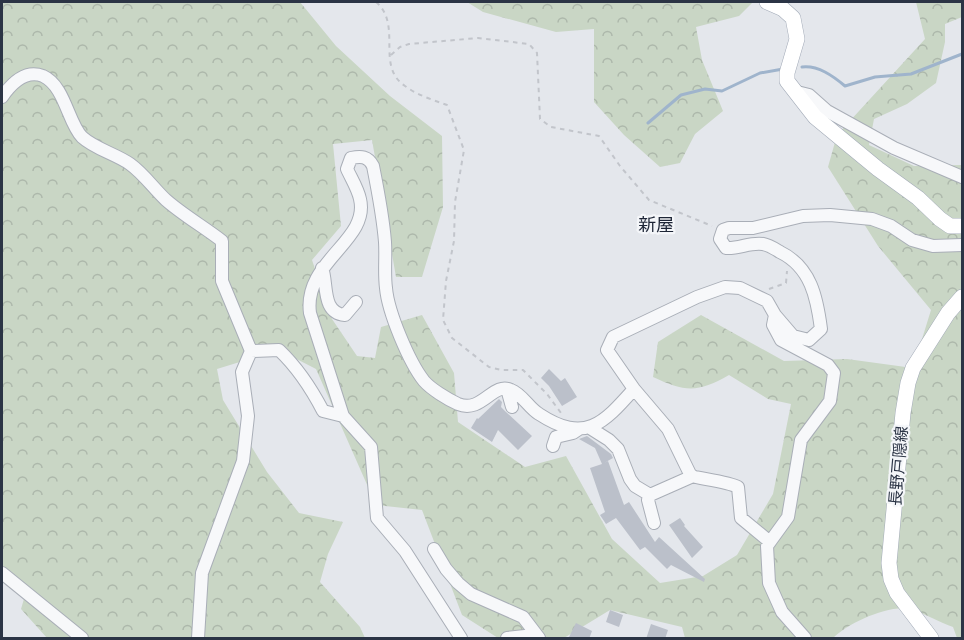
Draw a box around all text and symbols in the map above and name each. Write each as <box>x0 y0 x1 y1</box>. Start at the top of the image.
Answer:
district label: 新屋 <box>638 213 674 236</box>
street label: 長野戸隠線 <box>885 425 911 507</box>

